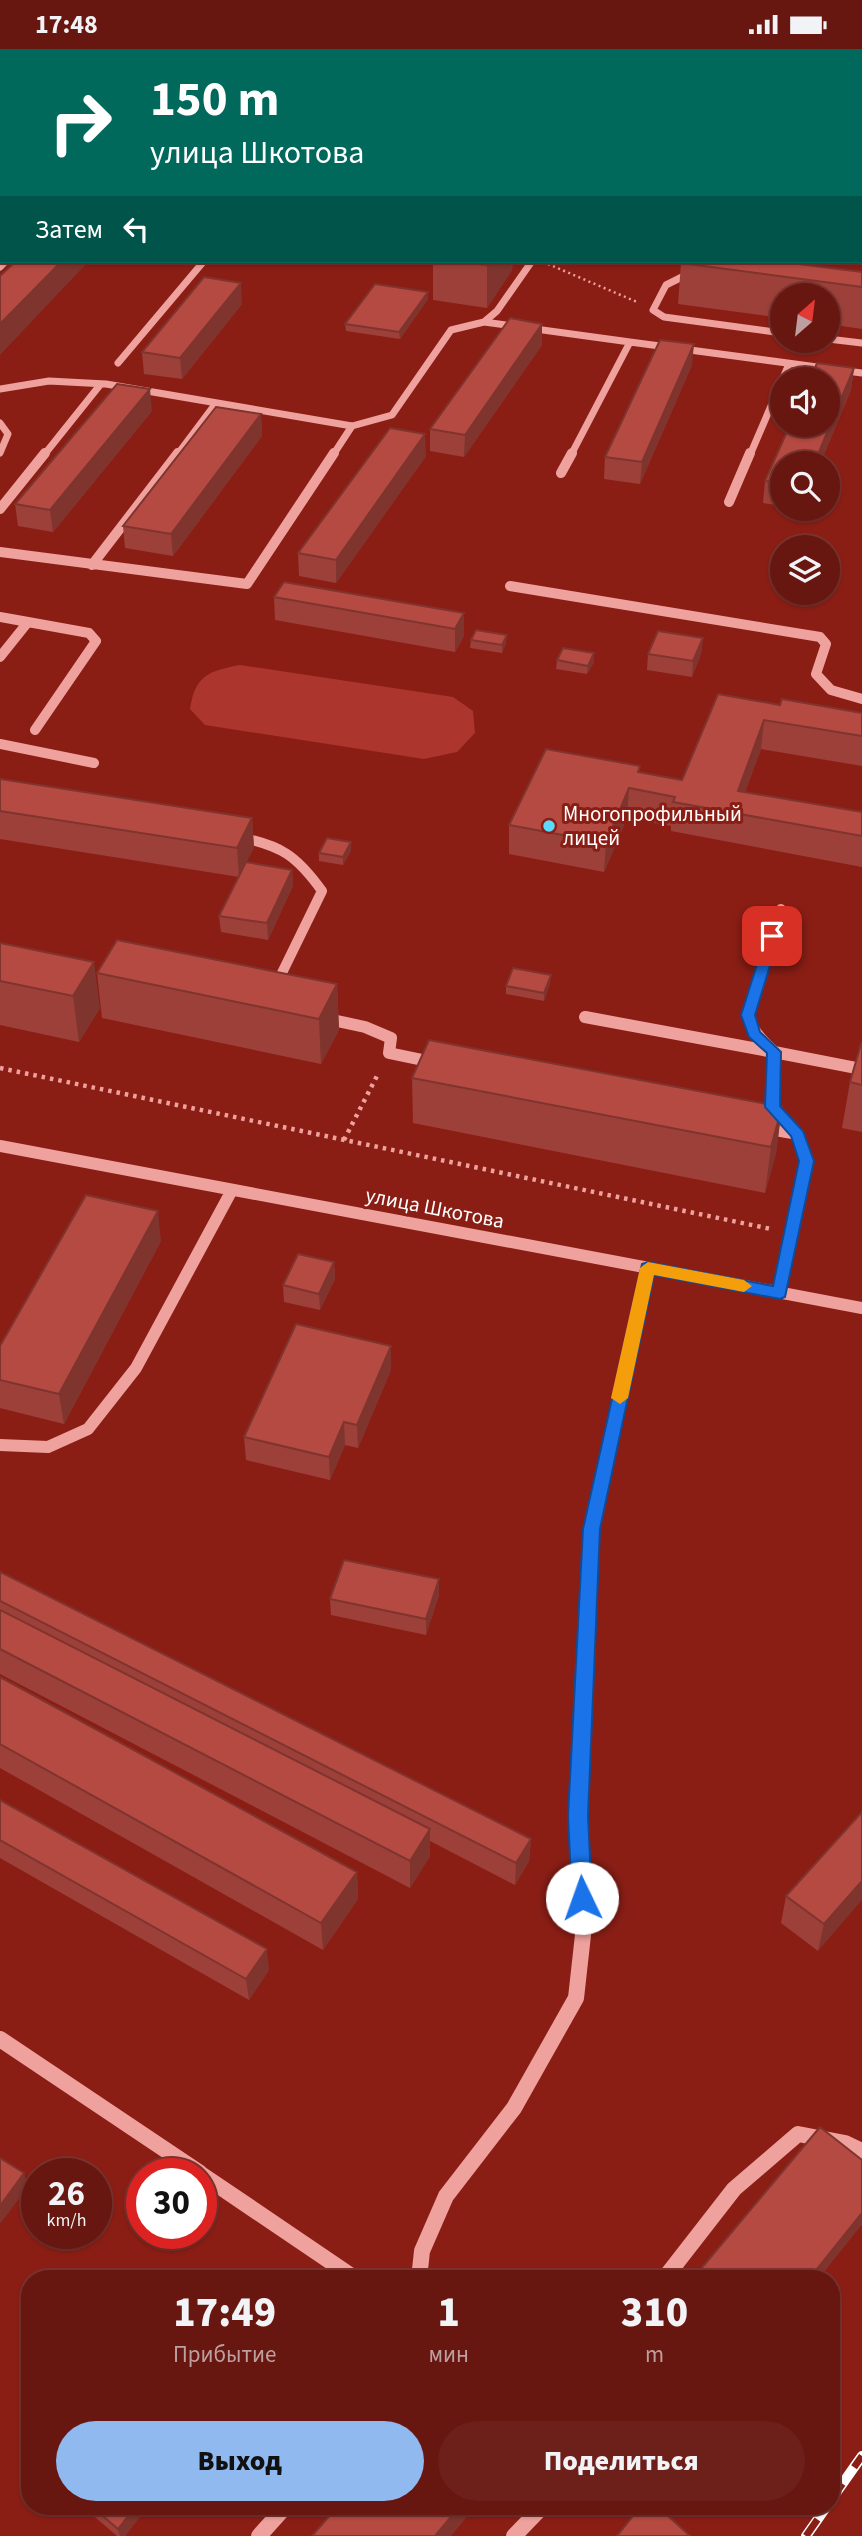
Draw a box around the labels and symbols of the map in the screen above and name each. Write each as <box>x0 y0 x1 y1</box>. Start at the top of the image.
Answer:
north arrow <box>770 283 840 353</box>
place label: Многопрофильный лицей <box>563 799 742 853</box>
marker: Многопрофильный лицей <box>541 818 557 834</box>
pin <box>742 906 802 966</box>
street label: улица Шкотова <box>363 1180 507 1236</box>
position arrow <box>545 1861 619 1935</box>
speed limit sign: 30 <box>126 2158 217 2249</box>

